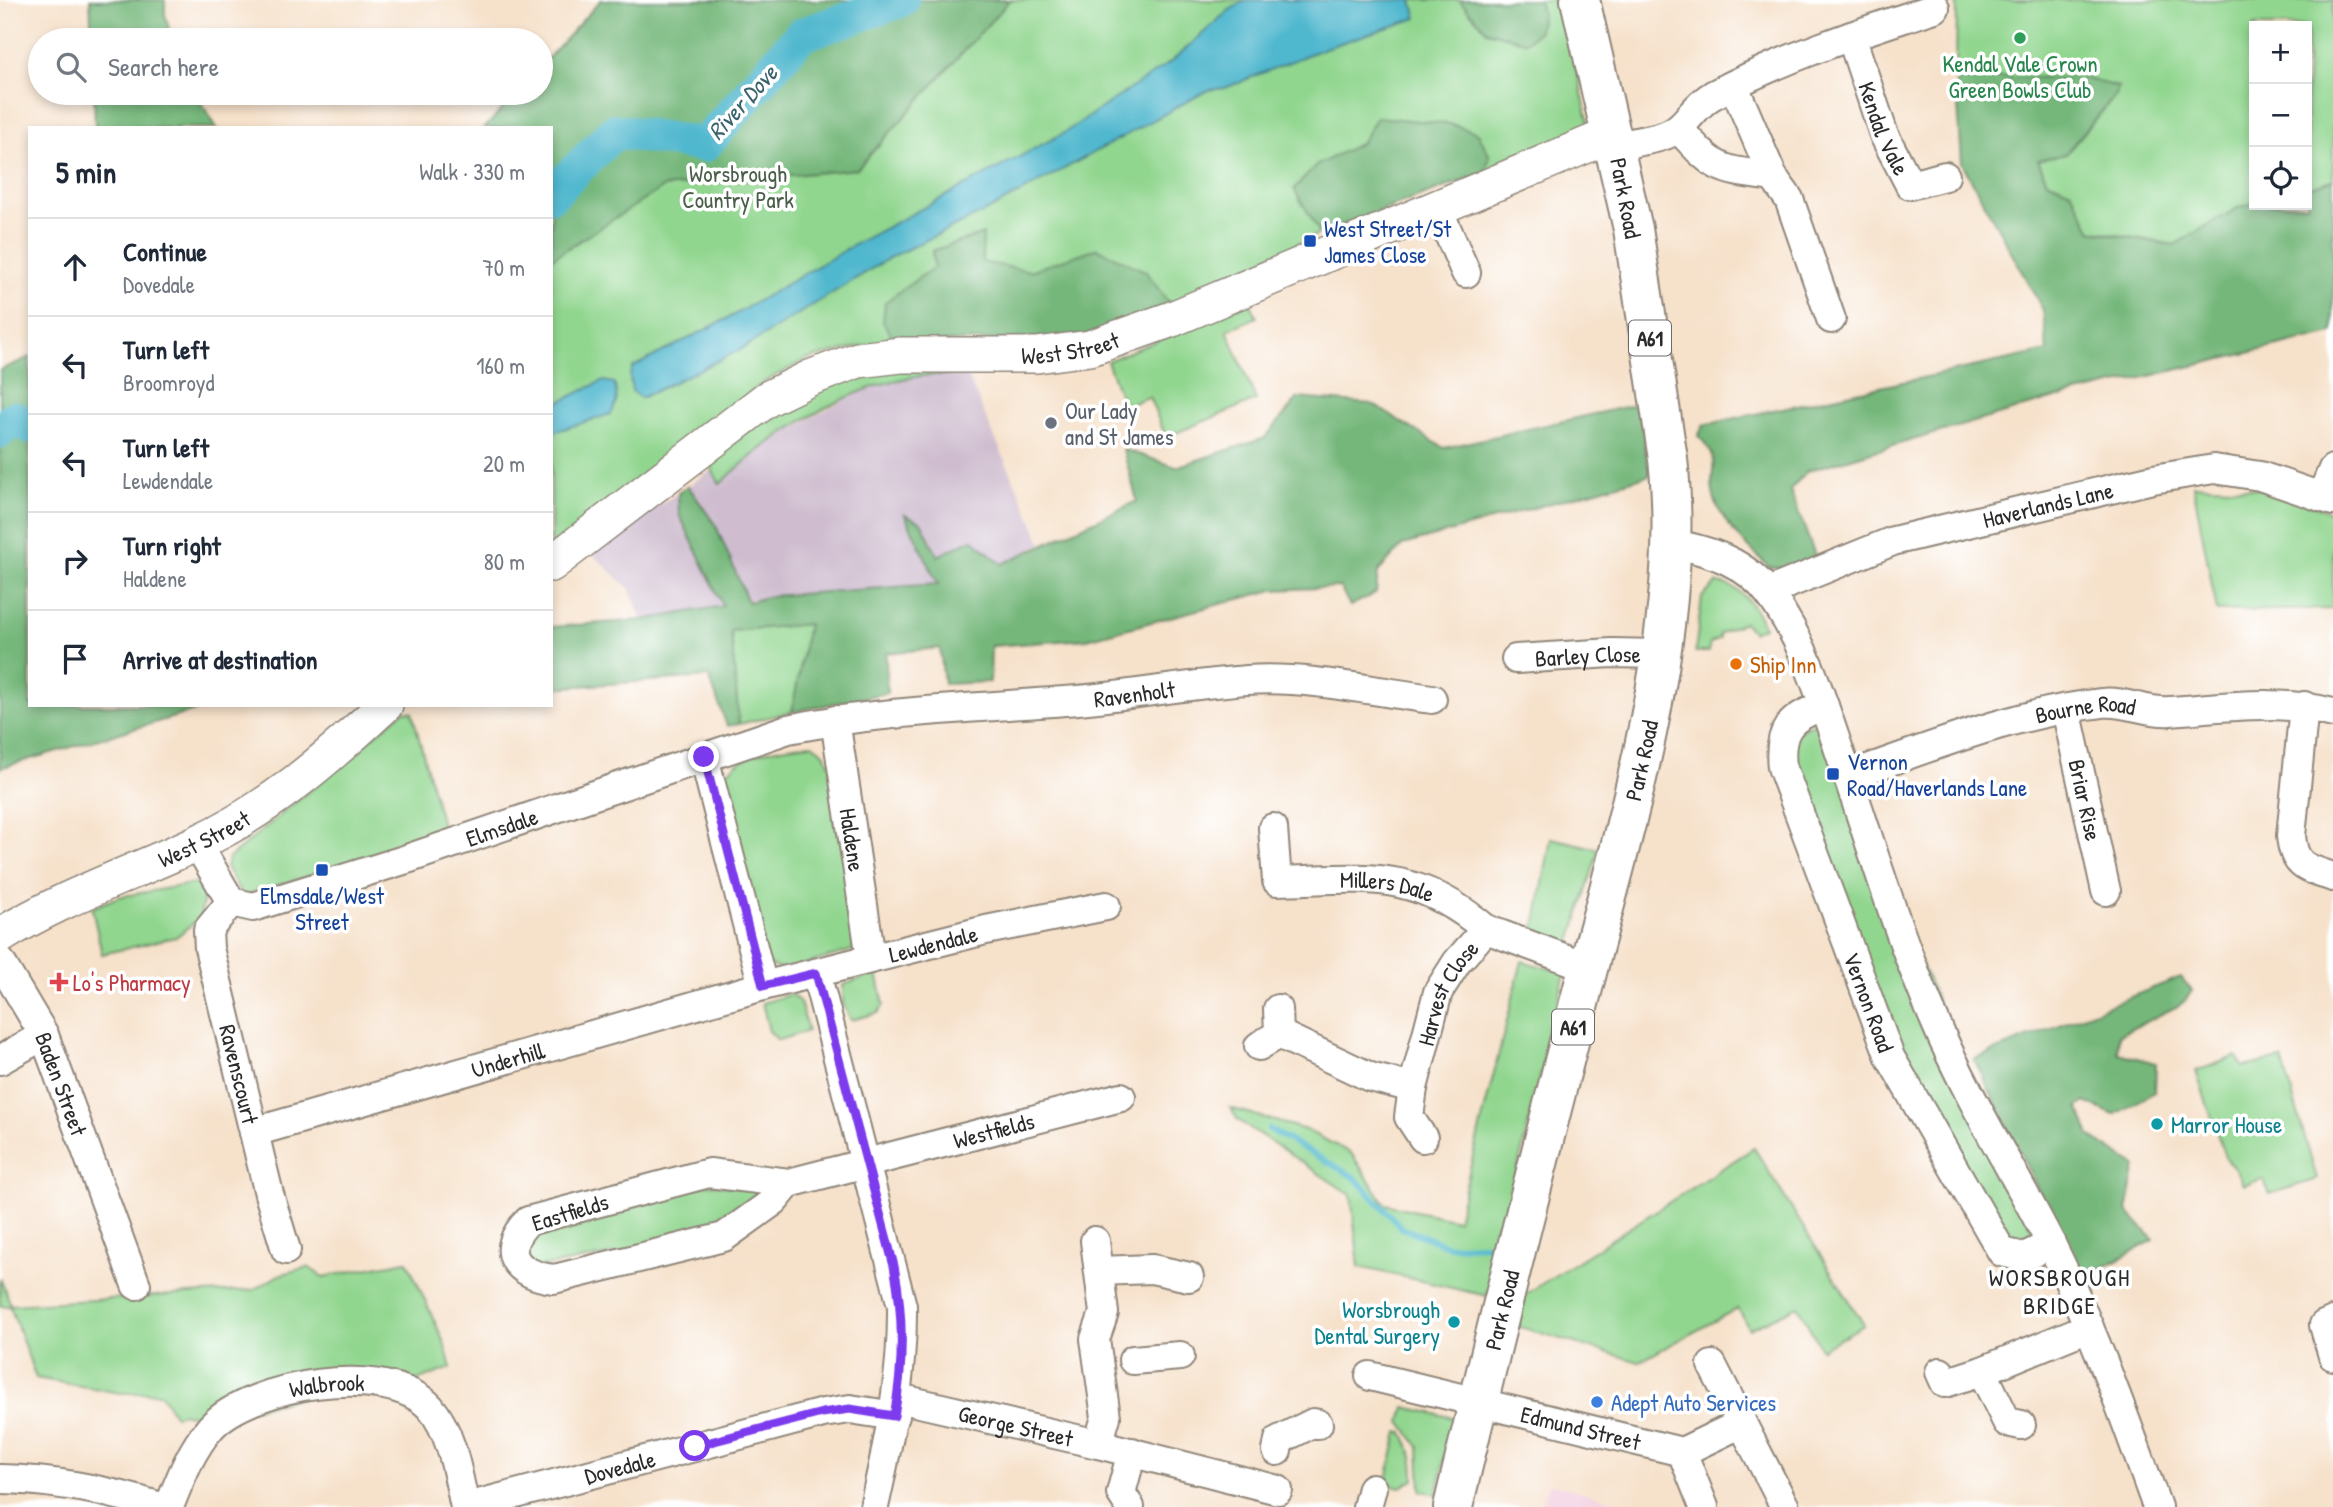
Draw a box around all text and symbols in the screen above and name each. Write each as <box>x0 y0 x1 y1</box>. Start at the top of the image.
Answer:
map controls <box>2249 21 2312 210</box>
button: + <box>2249 21 2312 84</box>
search box <box>28 28 553 105</box>
marker: Kendal Vale Crown Green Bowls Club <box>2012 30 2028 46</box>
icon: search <box>52 48 90 86</box>
place label: Kendal Vale Crown Green Bowls Club <box>1942 48 2098 105</box>
text: Search here <box>108 49 219 84</box>
water label: River Dove <box>700 57 785 146</box>
street label: Kendal Vale <box>1852 77 1917 180</box>
button: − <box>2249 84 2312 147</box>
button: locate <box>2249 147 2312 210</box>
text: 5 min <box>56 152 116 192</box>
street label: Park Road <box>1603 155 1649 241</box>
text: Walk · 330 m <box>419 156 525 187</box>
park label: Worsbrough Country Park <box>682 158 794 215</box>
place label: West Street/St James Close <box>1324 213 1452 270</box>
marker: West Street/St James Close <box>1302 233 1318 249</box>
text: Continue <box>123 234 207 269</box>
icon: ahead <box>56 248 94 286</box>
text: 70 m <box>482 252 525 283</box>
text: Dovedale <box>123 269 195 300</box>
road number: A61 <box>1629 320 1671 356</box>
street label: West Street <box>1021 323 1124 371</box>
text: Turn left <box>123 332 209 367</box>
icon: left <box>56 346 94 384</box>
text: 160 m <box>476 350 525 381</box>
text: Broomroyd <box>123 367 215 398</box>
place label: Our Lady and St James <box>1065 395 1174 452</box>
marker: Our Lady and St James <box>1043 415 1059 431</box>
text: Turn left <box>123 430 209 465</box>
icon: left <box>56 444 94 482</box>
text: 20 m <box>483 448 525 479</box>
text: Lewdendale <box>123 465 213 496</box>
street label: Haverlands Lane <box>1980 474 2116 535</box>
text: Turn right <box>123 528 221 563</box>
icon: right <box>56 542 94 580</box>
text: 80 m <box>484 546 525 577</box>
text: Haldene <box>123 563 187 594</box>
street label: Barley Close <box>1534 637 1641 673</box>
icon: arrive <box>56 640 94 678</box>
text: Arrive at destination <box>123 642 318 677</box>
place label: Ship Inn <box>1750 649 1817 680</box>
marker: Ship Inn <box>1728 656 1744 672</box>
street label: Ravenholt <box>1092 672 1178 714</box>
street label: Bourne Road <box>2032 687 2139 730</box>
street label: Park Road <box>1617 717 1665 804</box>
route end <box>688 741 719 772</box>
place label: Vernon Road/Haverlands Lane <box>1847 746 2027 803</box>
street label: Briar Rise <box>2062 756 2110 843</box>
marker: Vernon Road/Haverlands Lane <box>1825 766 1841 782</box>
street label: Elmsdale <box>462 800 542 853</box>
street label: West Street <box>153 802 257 874</box>
street label: Haldene <box>833 806 873 873</box>
marker: Elmsdale/West Street <box>314 862 330 878</box>
street label: Millers Dale <box>1340 863 1440 909</box>
place label: Elmsdale/West Street <box>260 880 385 937</box>
street label: Lewdendale <box>886 917 981 969</box>
street label: Harvest Close <box>1409 933 1485 1049</box>
street label: Vernon Road <box>1837 948 1902 1056</box>
place label: Lo's Pharmacy <box>73 967 191 998</box>
marker: Lo's Pharmacy <box>51 974 67 990</box>
road number: A61 <box>1552 1010 1594 1044</box>
street label: Ravenscourt <box>213 1021 267 1128</box>
street label: Baden Street <box>29 1028 96 1141</box>
street label: Underhill <box>468 1034 549 1084</box>
street label: Westfields <box>950 1105 1038 1155</box>
place label: Marror House <box>2171 1109 2282 1140</box>
marker: Marror House <box>2149 1116 2165 1132</box>
street label: Eastfields <box>528 1186 612 1238</box>
district label: WORSBROUGH BRIDGE <box>1989 1261 2131 1321</box>
street label: Park Road <box>1476 1266 1526 1353</box>
place label: Worsbrough Dental Surgery <box>1315 1294 1440 1351</box>
marker: Worsbrough Dental Surgery <box>1446 1314 1462 1330</box>
street label: Walbrook <box>286 1366 366 1404</box>
place label: Adept Auto Services <box>1611 1387 1776 1418</box>
marker: Adept Auto Services <box>1589 1394 1605 1410</box>
street label: George Street <box>956 1397 1077 1454</box>
street label: Edmund Street <box>1518 1398 1645 1457</box>
route start <box>679 1430 710 1461</box>
street label: Dovedale <box>581 1443 658 1491</box>

